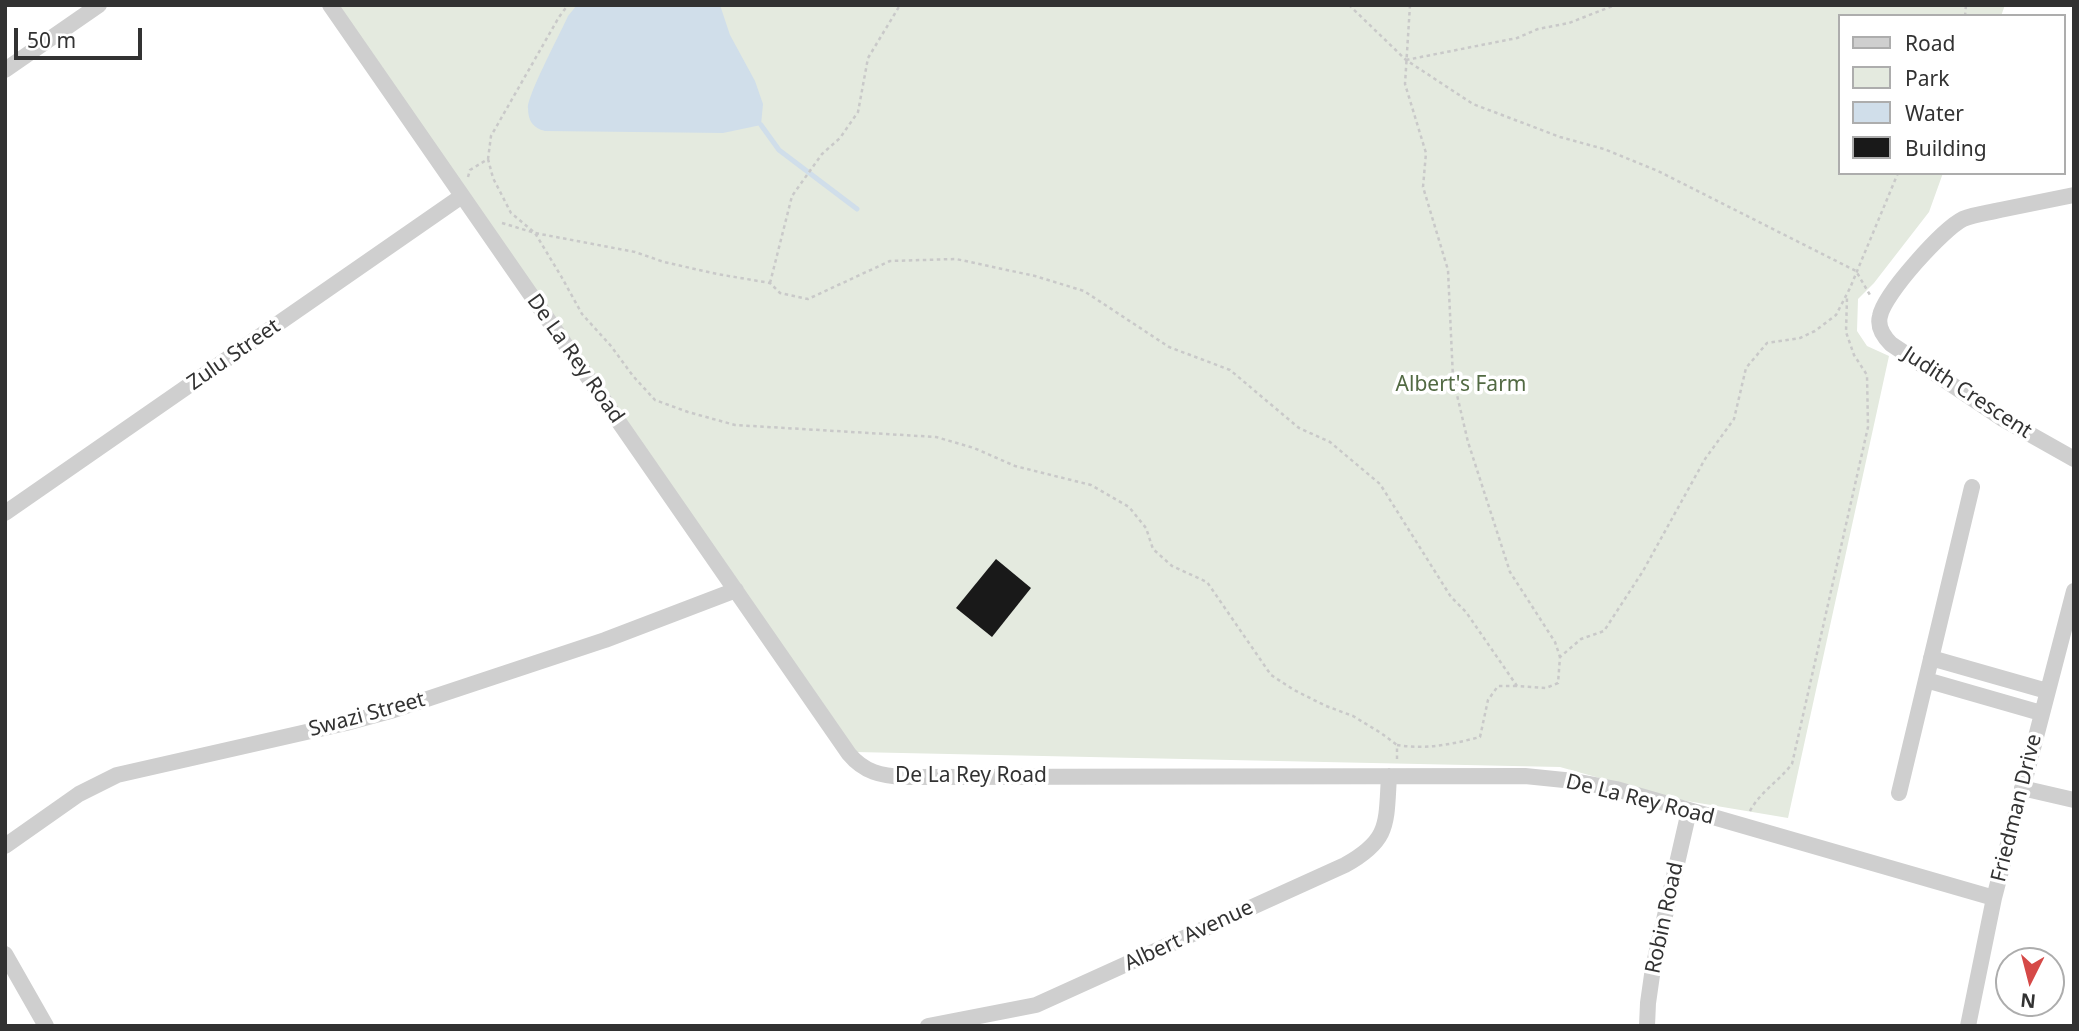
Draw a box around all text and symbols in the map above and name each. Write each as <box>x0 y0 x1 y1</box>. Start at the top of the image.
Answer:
scale bar <box>18 14 145 58</box>
legend <box>1838 14 2065 175</box>
text: 50 m <box>27 26 76 54</box>
text: Road <box>1905 29 1955 57</box>
text: Park <box>1905 64 1949 92</box>
text: Water <box>1905 99 1964 127</box>
text: Building <box>1905 134 1987 162</box>
street label: De La Rey Road <box>521 290 629 428</box>
street label: Zulu Street <box>183 314 285 396</box>
street label: Judith Crescent <box>1898 342 2036 444</box>
park label: Albert's Farm <box>1396 372 1526 398</box>
street label: Swazi Street <box>306 687 428 743</box>
street label: Friedman Drive <box>1986 731 2048 885</box>
street label: De La Rey Road <box>895 763 1047 789</box>
street label: De La Rey Road <box>1563 769 1717 831</box>
street label: Robin Road <box>1641 860 1689 976</box>
street label: Albert Avenue <box>1121 895 1257 977</box>
north arrow <box>1995 947 2065 1017</box>
text: N <box>2019 987 2037 1015</box>

